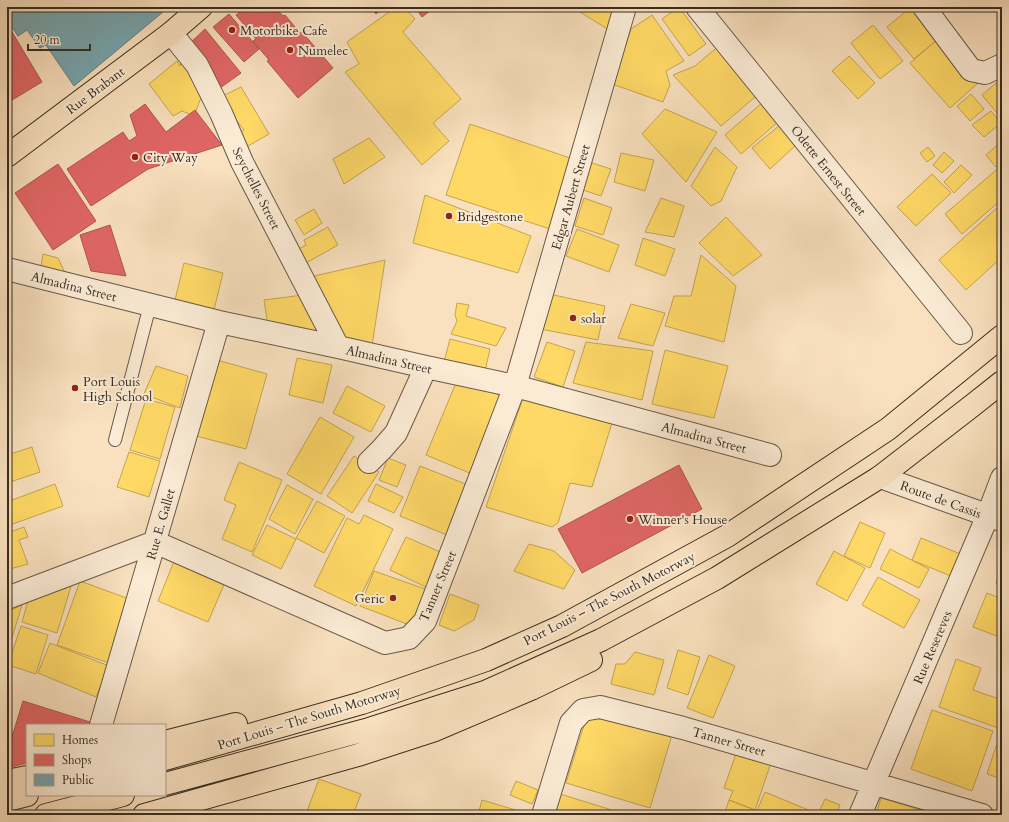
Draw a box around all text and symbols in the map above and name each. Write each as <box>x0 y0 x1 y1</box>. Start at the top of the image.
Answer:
place label: Motorbike Cafe <box>240 22 328 40</box>
marker: Motorbike Cafe <box>227 25 237 35</box>
scale bar <box>28 26 90 52</box>
text: 20 m <box>34 32 61 48</box>
place label: Numelec <box>298 42 348 60</box>
marker: Numelec <box>285 45 295 55</box>
street label: Rue Brabant <box>63 63 129 119</box>
street label: Odette Ernest Street <box>786 122 870 219</box>
street label: Edgar Aubert Street <box>547 142 595 252</box>
street label: Seychelles Street <box>228 144 285 233</box>
place label: City Way <box>143 149 198 167</box>
marker: City Way <box>130 152 140 162</box>
place label: Bridgestone <box>457 208 523 226</box>
marker: Bridgestone <box>444 211 454 221</box>
street label: Almadina Street <box>29 268 118 306</box>
place label: solar <box>581 310 606 328</box>
marker: solar <box>568 313 578 323</box>
street label: Almadina Street <box>344 341 433 379</box>
place label: Port Louis High School <box>83 373 153 406</box>
marker: Port Louis High School <box>70 383 80 393</box>
street label: Almadina Street <box>659 418 748 458</box>
street label: Route de Cassis <box>898 477 984 523</box>
street label: Rue E. Gallet <box>142 487 180 562</box>
place label: Winner's House <box>637 511 728 529</box>
marker: Winner's House <box>625 514 635 524</box>
street label: Tanner Street <box>415 548 461 625</box>
street label: Port Louis – The South Motorway <box>520 548 699 650</box>
place label: Geric <box>354 590 385 608</box>
marker: Geric <box>388 593 398 603</box>
street label: Rue Resereves <box>909 608 956 687</box>
street label: Port Louis – The South Motorway <box>215 681 403 754</box>
street label: Tanner Street <box>690 723 767 761</box>
legend <box>26 724 166 796</box>
text: Homes <box>62 732 98 748</box>
text: Shops <box>62 752 91 768</box>
text: Public <box>62 772 95 788</box>

